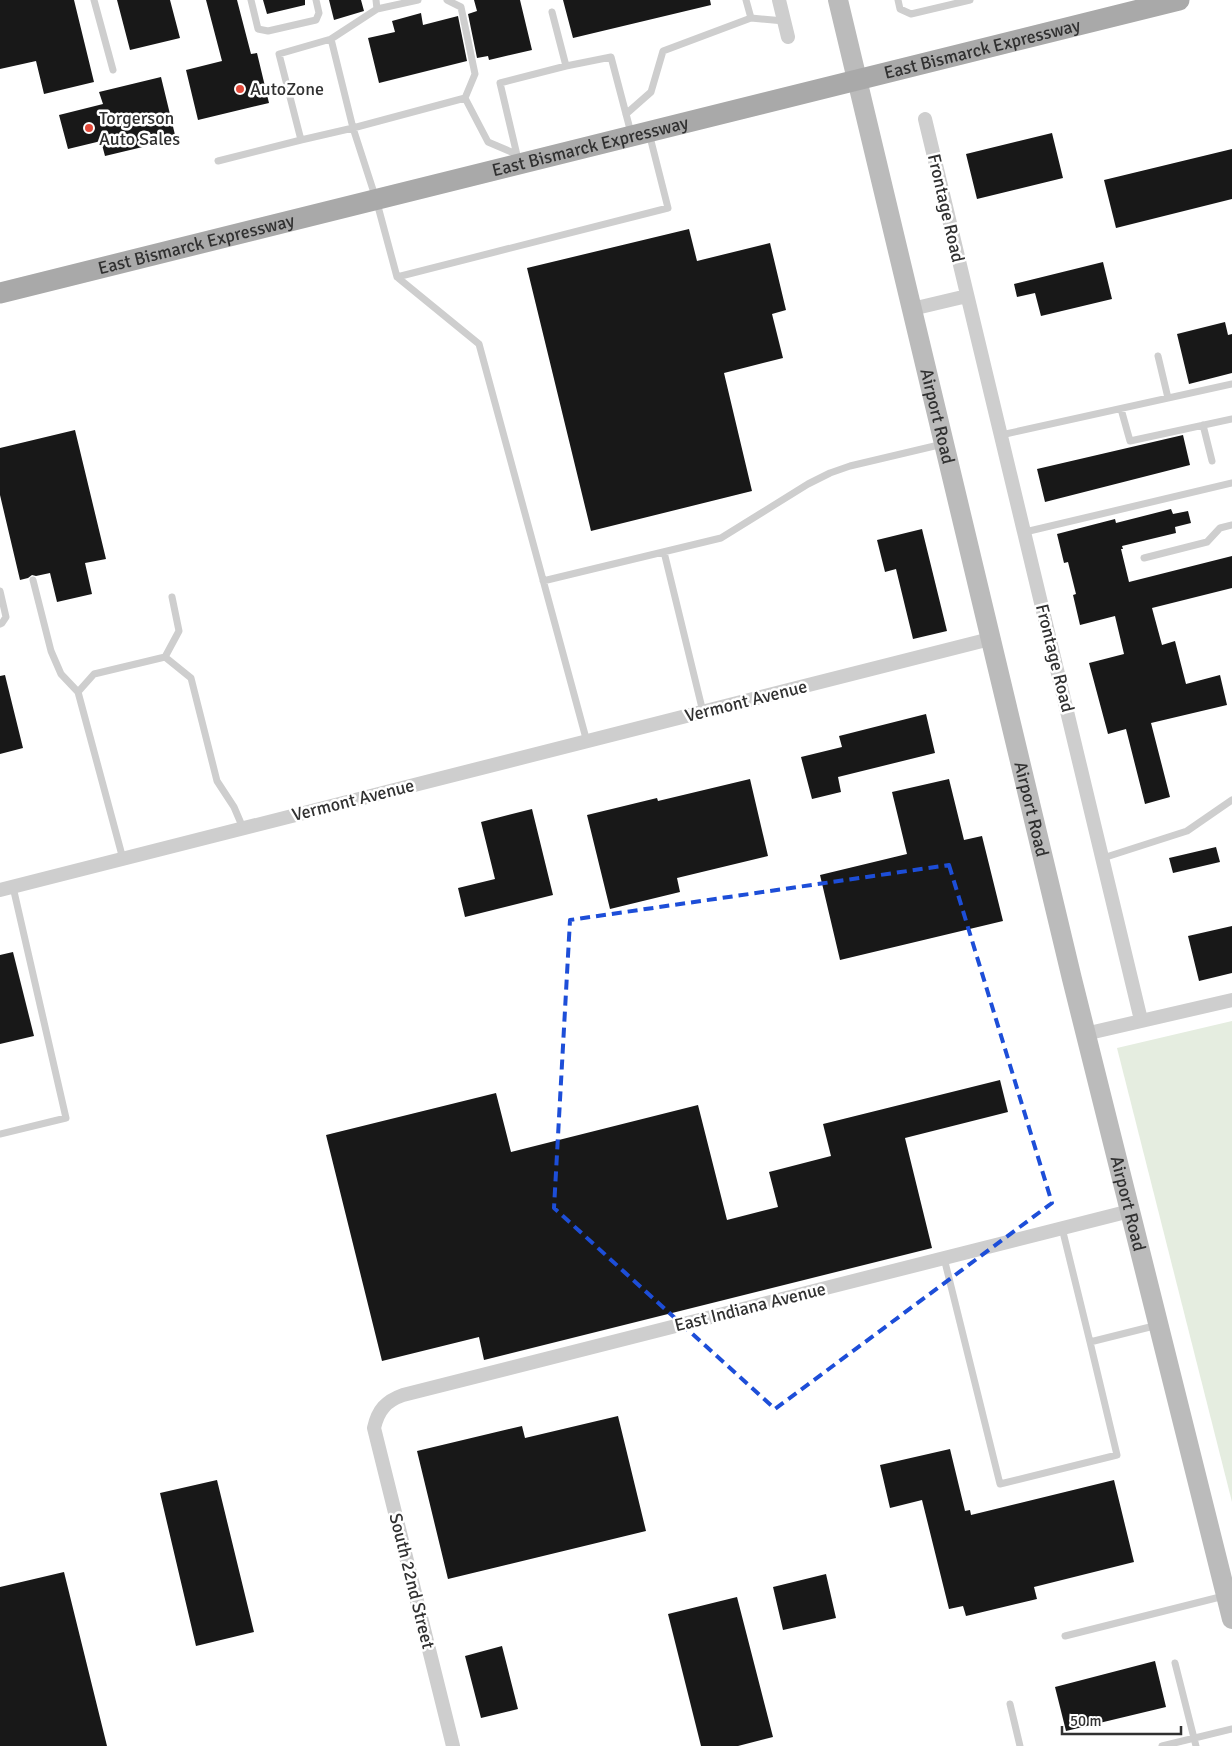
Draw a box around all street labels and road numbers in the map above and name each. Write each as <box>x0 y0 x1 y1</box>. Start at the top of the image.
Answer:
street label: East Bismarck Expressway <box>882 14 1083 84</box>
street label: East Bismarck Expressway <box>490 111 691 181</box>
street label: Frontage Road <box>923 152 969 264</box>
street label: East Bismarck Expressway <box>96 209 297 279</box>
street label: Airport Road <box>915 366 960 466</box>
street label: Frontage Road <box>1031 602 1079 714</box>
street label: Vermont Avenue <box>683 675 809 727</box>
street label: Airport Road <box>1009 759 1053 859</box>
street label: Vermont Avenue <box>290 774 416 826</box>
street label: Airport Road <box>1106 1154 1151 1253</box>
street label: East Indiana Avenue <box>672 1278 828 1336</box>
street label: South 22nd Street <box>385 1511 439 1651</box>

